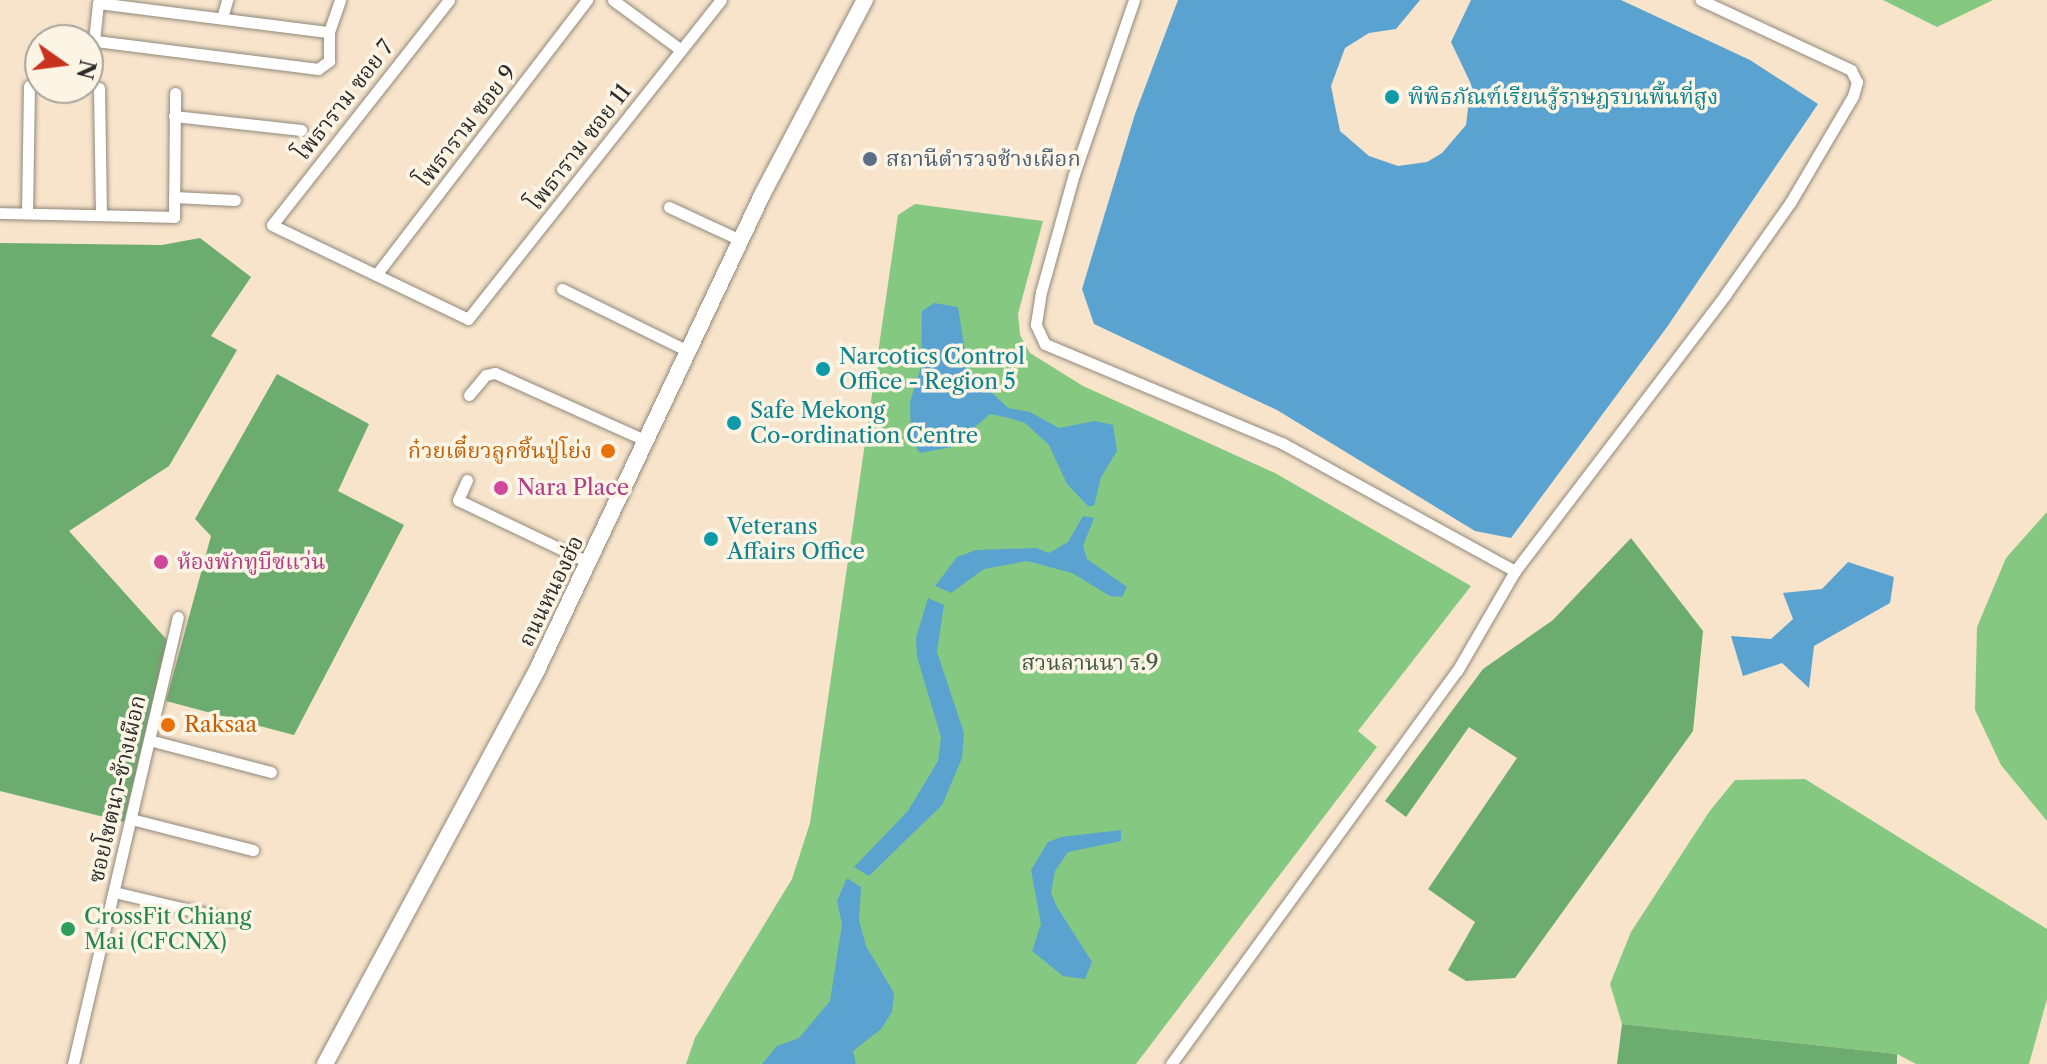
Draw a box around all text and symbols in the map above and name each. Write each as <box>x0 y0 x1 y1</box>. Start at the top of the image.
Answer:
north arrow <box>24 24 104 104</box>
street label: โพธาราม ซอย 7 <box>289 35 399 165</box>
text: N <box>70 57 101 82</box>
street label: โพธาราม ซอย 9 <box>410 60 522 192</box>
street label: โพธาราม ซอย 11 <box>521 78 637 216</box>
place label: พิพิธภัณฑ์เรียนรู้ราษฎรบนพื้นที่สูง <box>1408 84 1718 110</box>
marker: พิพิธภัณฑ์เรียนรู้ราษฎรบนพื้นที่สูง <box>1383 88 1401 106</box>
place label: สถานีตำรวจช้างเผือก <box>886 146 1081 172</box>
marker: สถานีตำรวจช้างเผือก <box>861 150 879 168</box>
place label: Narcotics Control Office - Region 5 <box>839 343 1025 394</box>
marker: Narcotics Control Office - Region 5 <box>814 360 832 378</box>
place label: Safe Mekong Co-ordination Centre <box>750 397 978 448</box>
marker: Safe Mekong Co-ordination Centre <box>725 414 743 432</box>
place label: ก๋วยเตี๋ยวลูกชิ้นปู่โย่ง <box>408 438 592 464</box>
marker: ก๋วยเตี๋ยวลูกชิ้นปู่โย่ง <box>599 442 617 460</box>
place label: Nara Place <box>517 475 629 501</box>
marker: Nara Place <box>492 479 510 497</box>
place label: Veterans Affairs Office <box>727 513 865 564</box>
marker: Veterans Affairs Office <box>702 530 720 548</box>
street label: ถนนหนองฮ่อ <box>513 531 589 651</box>
place label: ห้องพักทูบีซแว่น <box>177 549 326 575</box>
marker: ห้องพักทูบีซแว่น <box>152 553 170 571</box>
park label: สวนลานนา ร.9 <box>1021 650 1159 676</box>
street label: ซอยโชตนา-ช้างเผือก <box>83 693 151 885</box>
place label: Raksaa <box>184 712 257 738</box>
marker: Raksaa <box>159 716 177 734</box>
place label: CrossFit Chiang Mai (CFCNX) <box>84 903 251 954</box>
marker: CrossFit Chiang Mai (CFCNX) <box>59 920 77 938</box>

